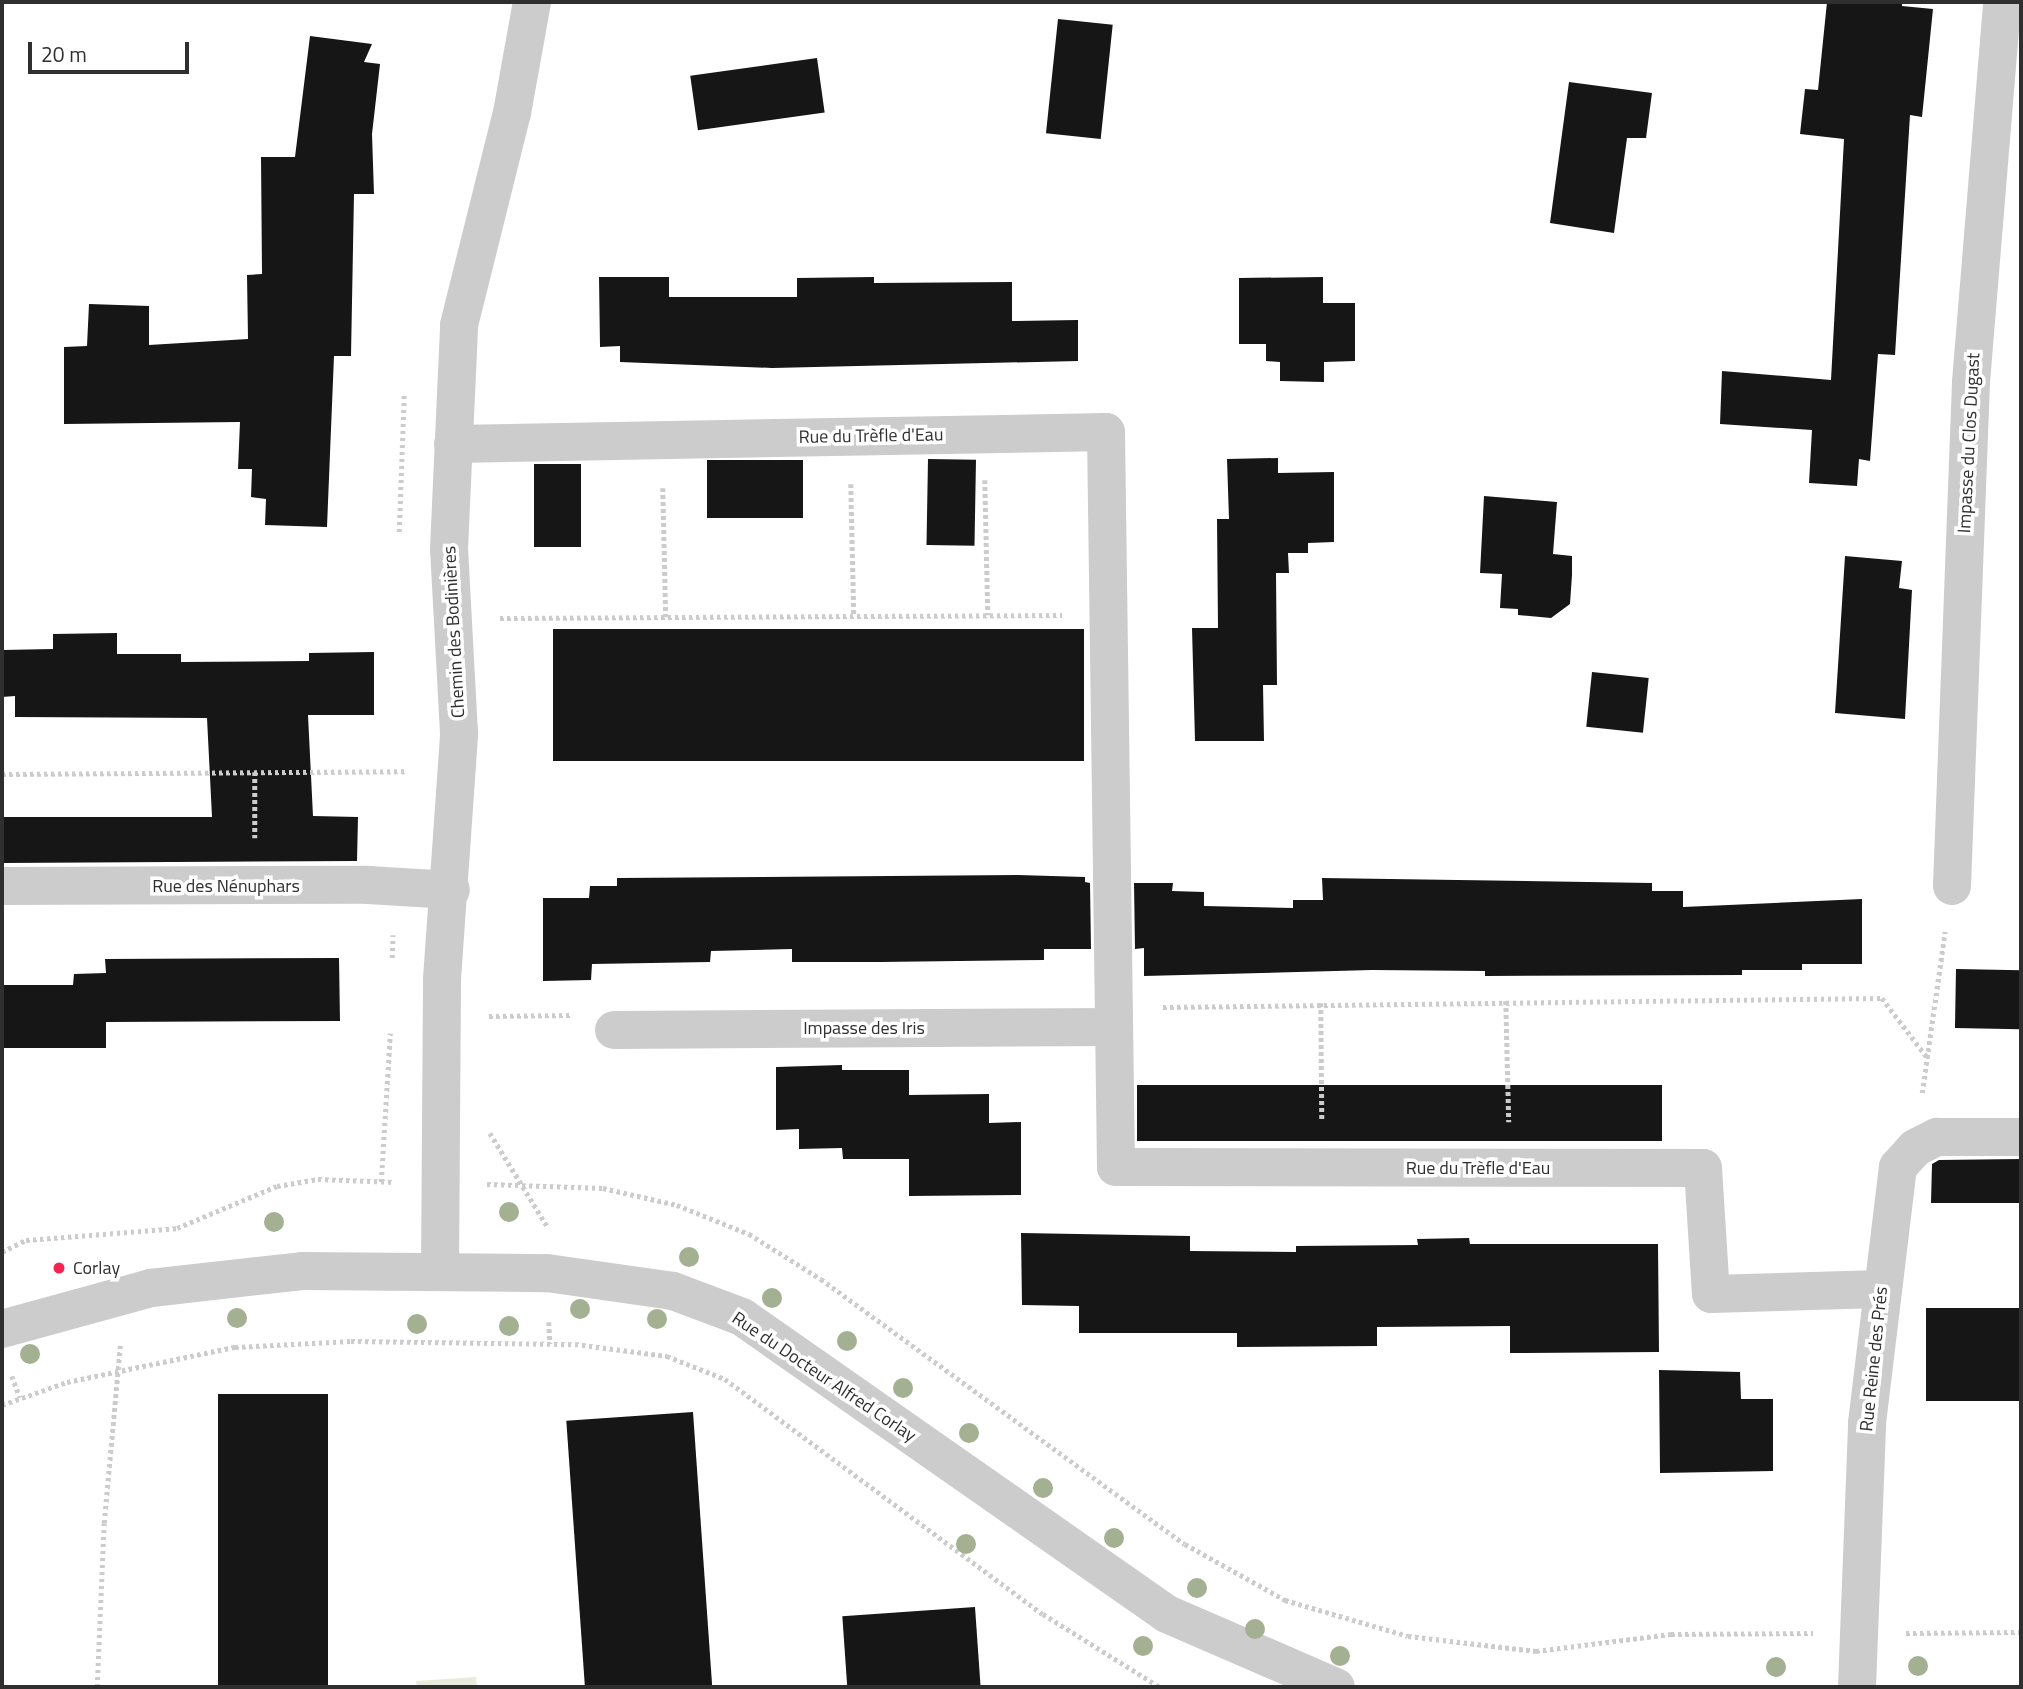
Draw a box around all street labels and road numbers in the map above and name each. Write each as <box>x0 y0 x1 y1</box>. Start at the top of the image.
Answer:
street label: Impasse du Clos Dugast <box>1953 352 1985 534</box>
street label: Rue du Trèfle d'Eau <box>798 424 944 448</box>
street label: Chemin des Bodinières <box>439 545 469 719</box>
street label: Rue des Nénuphars <box>152 875 300 897</box>
street label: Impasse des Iris <box>803 1017 925 1039</box>
street label: Rue du Trèfle d'Eau <box>1406 1157 1550 1179</box>
street label: Rue Reine des Prés <box>1856 1286 1892 1432</box>
street label: Rue du Docteur Alfred Corlay <box>728 1307 920 1447</box>

